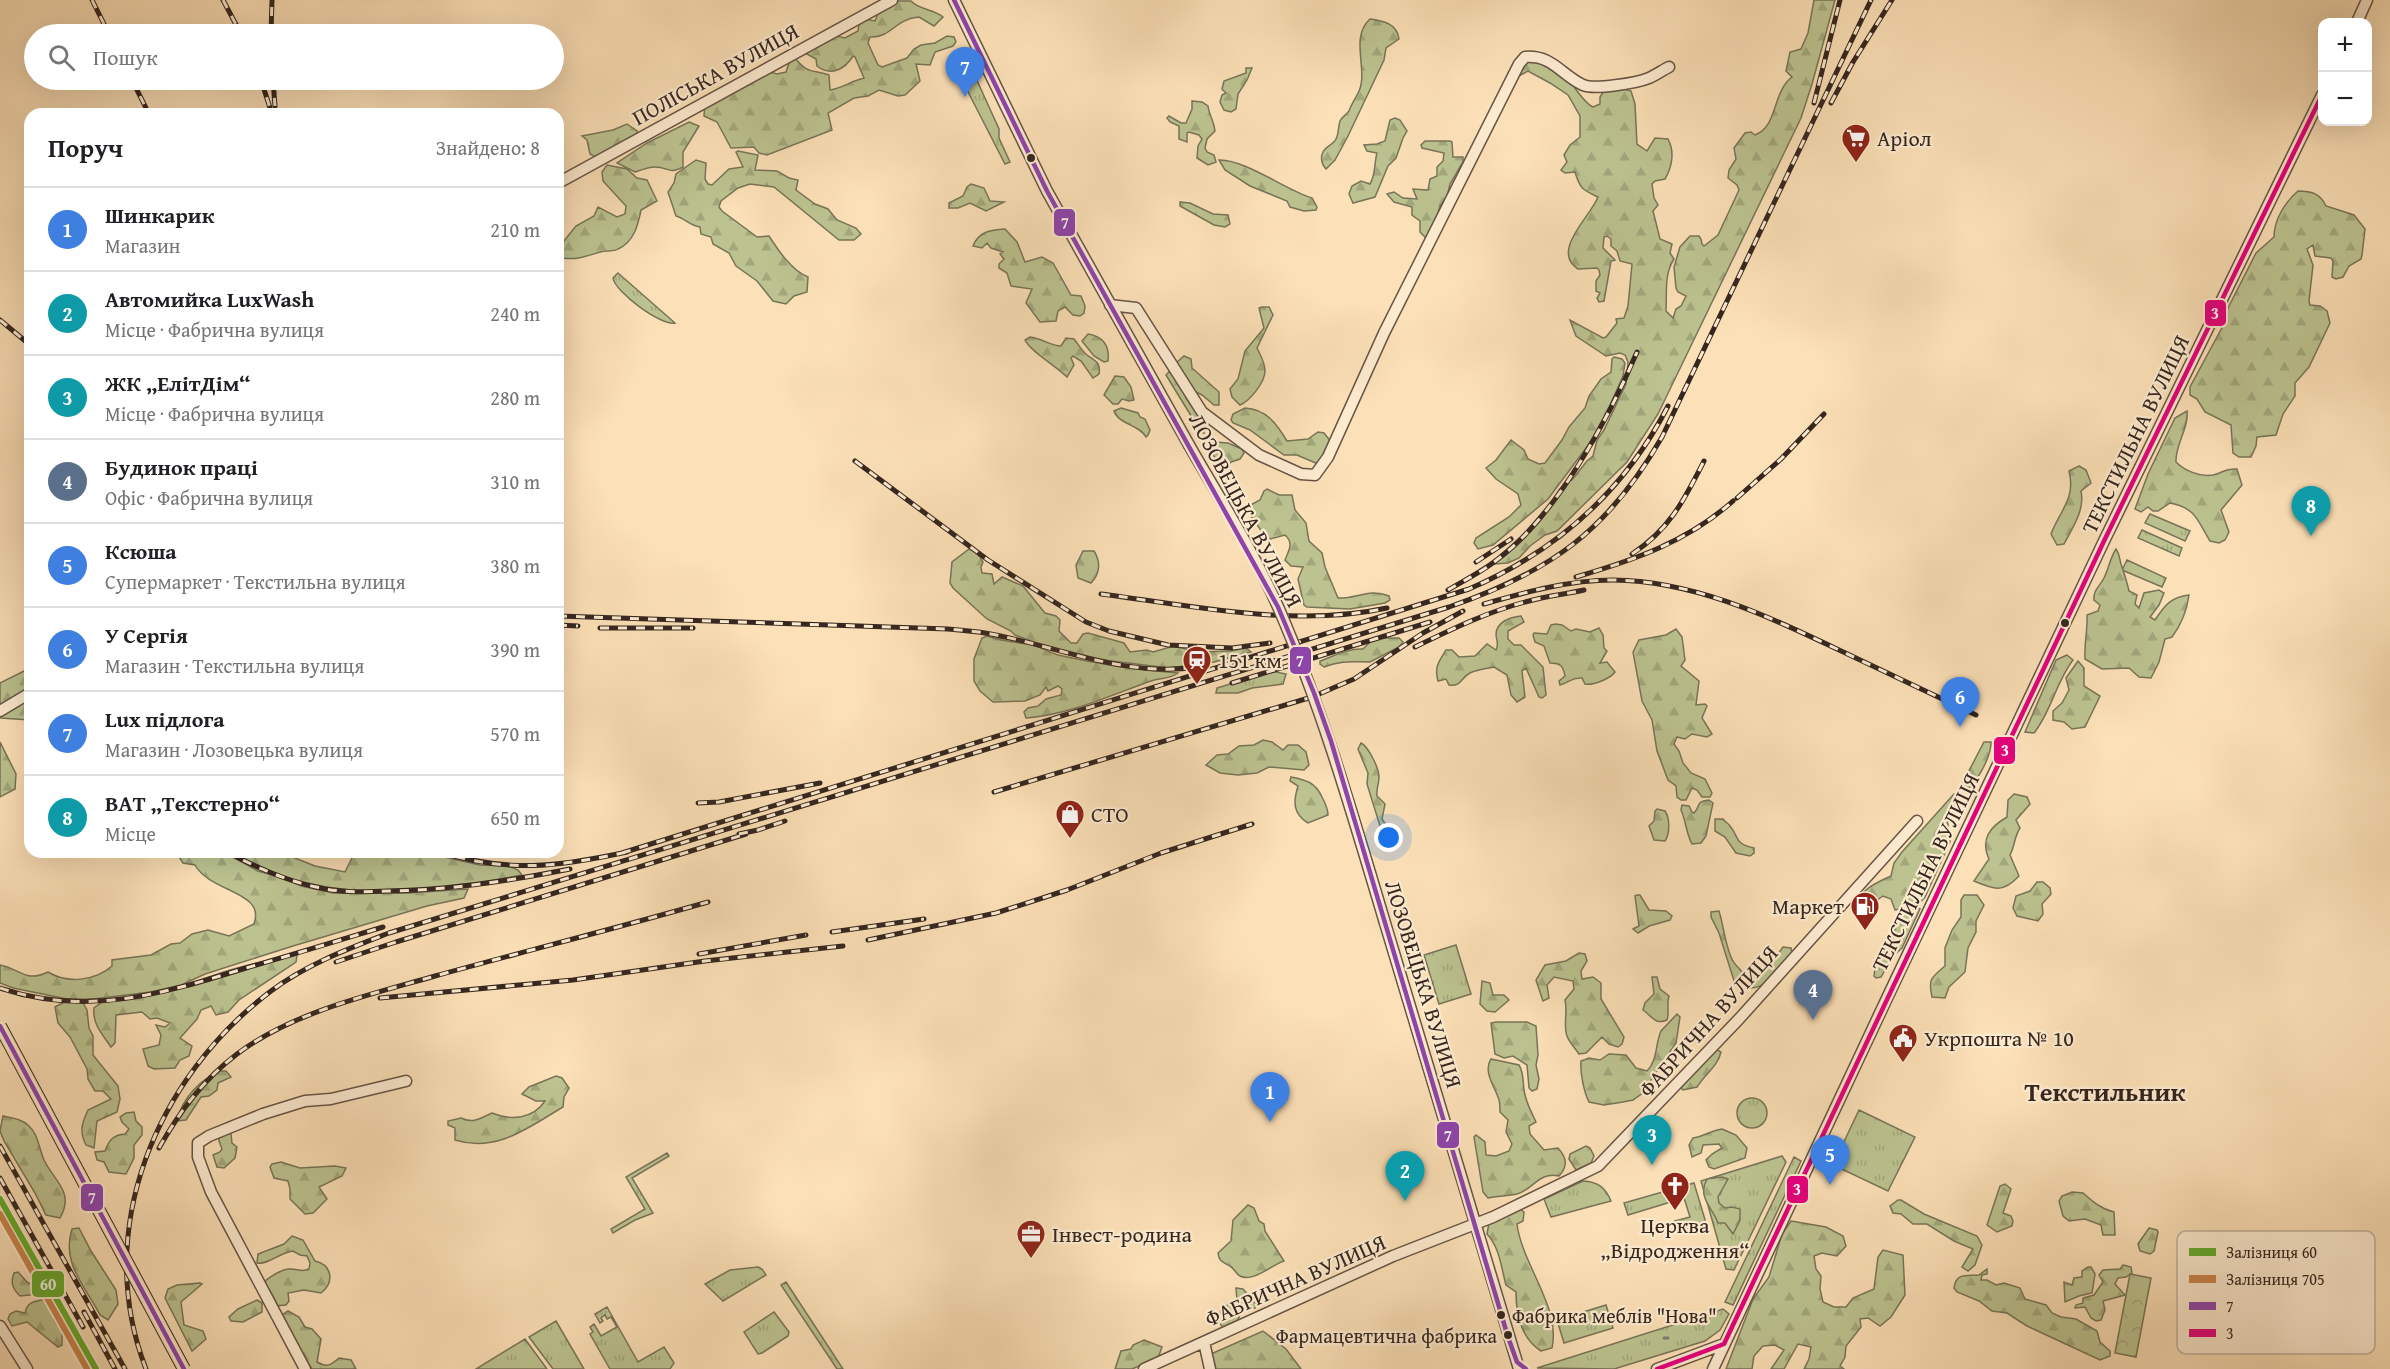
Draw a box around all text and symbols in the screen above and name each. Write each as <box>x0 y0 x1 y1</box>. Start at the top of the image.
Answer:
street label: ПОЛІСЬКА ВУЛИЦЯ <box>626 15 804 133</box>
map controls <box>2318 18 2372 126</box>
button: + <box>2318 18 2372 72</box>
search box <box>24 24 564 90</box>
icon: search <box>45 41 78 74</box>
text: Пошук <box>93 41 158 73</box>
pin: 7 <box>946 48 984 97</box>
button: − <box>2318 72 2372 126</box>
supermarket icon: Аріол <box>1840 122 1872 164</box>
place label: Аріол <box>1877 122 1932 154</box>
text: Поруч <box>48 128 123 167</box>
text: Знайдено: 8 <box>436 133 540 162</box>
unlabelled marker <box>1025 152 1037 164</box>
text: Шинкарик <box>105 199 214 231</box>
line badge: 7 <box>1053 208 1076 237</box>
text: 7 <box>1061 210 1069 234</box>
text: 1 <box>62 215 73 244</box>
text: 210 m <box>490 215 540 244</box>
text: Магазин <box>105 231 180 260</box>
text: Автомийка LuxWash <box>105 283 314 315</box>
text: 2 <box>62 299 73 328</box>
text: 240 m <box>490 299 540 328</box>
line badge: 3 <box>2204 299 2227 327</box>
text: 3 <box>2211 301 2219 325</box>
text: Місце · Фабрична вулиця <box>105 315 324 344</box>
street label: ТЕКСТИЛЬНА ВУЛИЦЯ <box>2073 329 2197 538</box>
text: ЖК „ЕлітДім“ <box>105 367 251 399</box>
text: 3 <box>62 383 73 412</box>
text: 280 m <box>490 383 540 412</box>
text: Місце · Фабрична вулиця <box>105 399 324 428</box>
street label: ЛОЗОВЕЦЬКА ВУЛИЦЯ <box>1181 407 1311 613</box>
text: Будинок праці <box>105 451 258 483</box>
text: 4 <box>62 467 73 496</box>
text: 310 m <box>490 467 540 496</box>
text: Офіс · Фабрична вулиця <box>105 483 313 512</box>
pin: 8 <box>2292 486 2330 536</box>
text: Ксюша <box>105 535 177 567</box>
text: 5 <box>62 551 73 580</box>
text: 380 m <box>490 551 540 580</box>
text: Супермаркет · Текстильна вулиця <box>105 567 406 596</box>
unlabelled marker <box>2059 617 2071 629</box>
text: У Сергія <box>105 619 188 651</box>
text: 6 <box>62 635 73 664</box>
text: 390 m <box>490 635 540 664</box>
station icon: 151 км <box>1181 644 1213 686</box>
place label: 151 км <box>1218 644 1282 676</box>
line badge: 7 <box>1289 646 1312 675</box>
text: 7 <box>1296 648 1304 672</box>
text: Магазин · Текстильна вулиця <box>105 651 364 680</box>
pin: 6 <box>1940 678 1980 727</box>
text: Lux підлога <box>105 703 225 735</box>
text: 7 <box>62 719 73 748</box>
text: 570 m <box>490 719 540 748</box>
text: Магазин · Лозовецька вулиця <box>105 735 363 764</box>
line badge: 3 <box>1993 736 2016 765</box>
text: 3 <box>2001 738 2009 762</box>
street label: ТЕКСТИЛЬНА ВУЛИЦЯ <box>1863 767 1987 976</box>
text: ВАТ „Текстерно“ <box>105 787 280 819</box>
shop icon: СТО <box>1054 798 1086 840</box>
place label: СТО <box>1091 798 1129 830</box>
text: 8 <box>62 803 73 832</box>
text: 650 m <box>490 803 540 832</box>
text: Місце <box>105 819 156 848</box>
your location <box>1374 823 1403 852</box>
street label: ЛОЗОВЕЦЬКА ВУЛИЦЯ <box>1377 876 1471 1092</box>
place label: Маркет <box>1772 890 1844 922</box>
fuel station icon: Маркет <box>1849 890 1881 932</box>
street label: ФАБРИЧНА ВУЛИЦЯ <box>1631 938 1785 1104</box>
pin: 4 <box>1794 970 1832 1020</box>
public building icon: Укрпошта № 10 <box>1887 1022 1919 1064</box>
place label: Укрпошта № 10 <box>1924 1022 2074 1054</box>
pin: 1 <box>1250 1072 1290 1122</box>
district label: Текстильник <box>2025 1072 2186 1111</box>
pin: 3 <box>1632 1116 1672 1165</box>
line badge: 7 <box>1436 1121 1460 1149</box>
text: 7 <box>1444 1123 1452 1147</box>
pin: 5 <box>1810 1136 1850 1185</box>
pin: 2 <box>1386 1152 1424 1201</box>
church icon: Церква „Відродження“ <box>1659 1170 1691 1212</box>
line badge: 3 <box>1786 1175 1809 1204</box>
text: 3 <box>1793 1177 1801 1201</box>
line badge: 7 <box>80 1183 104 1212</box>
text: 7 <box>88 1185 96 1209</box>
place label: Церква „Відродження“ <box>1600 1209 1750 1266</box>
office icon: Інвест-родина <box>1015 1218 1047 1260</box>
place label: Інвест-родина <box>1052 1218 1192 1250</box>
street label: ФАБРИЧНА ВУЛИЦЯ <box>1200 1226 1391 1334</box>
legend <box>2177 1231 2375 1354</box>
text: Залізниця 60 <box>2226 1240 2317 1264</box>
text: Залізниця 705 <box>2226 1267 2325 1291</box>
line badge: 60 <box>31 1270 65 1298</box>
text: 60 <box>40 1272 56 1296</box>
text: 7 <box>2226 1294 2234 1318</box>
place label: Фабрика меблів "Нова" <box>1512 1301 1717 1330</box>
marker: Фабрика меблів "Нова" <box>1495 1309 1507 1321</box>
place label: Фармацевтична фабрика <box>1276 1321 1497 1350</box>
text: 3 <box>2226 1321 2234 1345</box>
marker: Фармацевтична фабрика <box>1502 1329 1514 1341</box>

